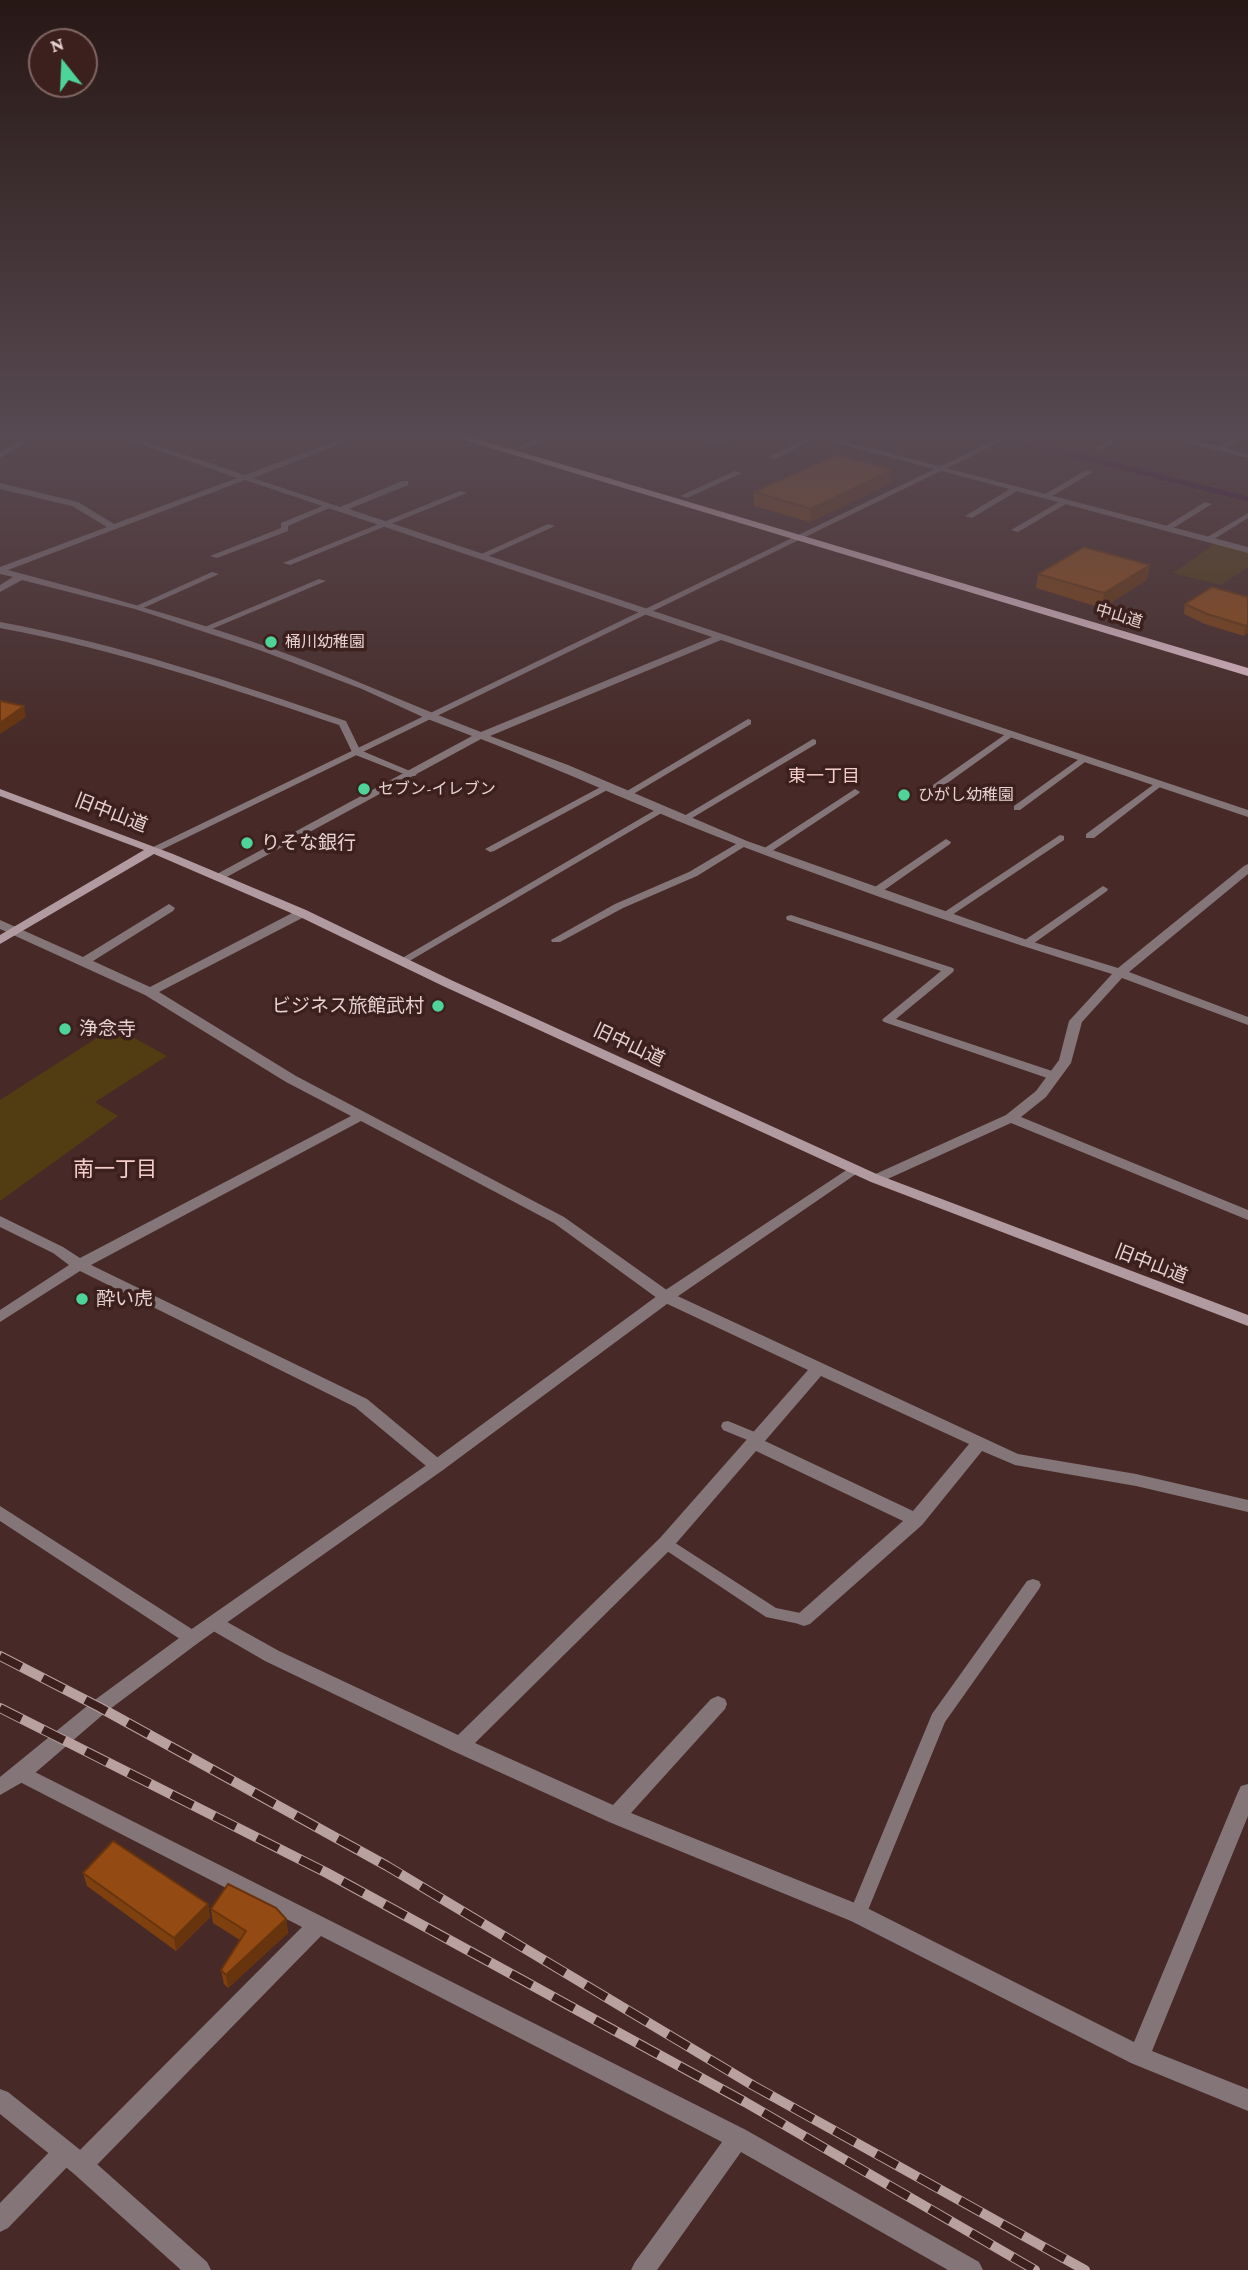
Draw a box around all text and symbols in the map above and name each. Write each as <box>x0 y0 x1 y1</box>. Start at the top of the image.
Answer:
north arrow <box>28 28 98 98</box>
text: N <box>48 32 66 56</box>
street label: 中山道 <box>1093 600 1145 632</box>
place label: 桶川幼稚園 <box>285 632 365 652</box>
marker: 桶川幼稚園 <box>263 634 279 650</box>
district label: 東一丁目 <box>788 765 860 787</box>
place label: セブン-イレブン <box>378 779 496 799</box>
marker: セブン-イレブン <box>356 781 372 797</box>
place label: ひがし幼稚園 <box>918 785 1014 805</box>
marker: ひがし幼稚園 <box>896 787 912 803</box>
street label: 旧中山道 <box>71 789 151 837</box>
place label: りそな銀行 <box>261 832 356 854</box>
marker: りそな銀行 <box>239 835 255 851</box>
place label: ビジネス旅館武村 <box>272 995 424 1017</box>
marker: ビジネス旅館武村 <box>430 998 446 1014</box>
place label: 浄念寺 <box>79 1018 136 1040</box>
street label: 旧中山道 <box>590 1019 668 1071</box>
marker: 浄念寺 <box>57 1021 73 1037</box>
district label: 南一丁目 <box>73 1157 157 1183</box>
street label: 旧中山道 <box>1111 1240 1191 1288</box>
place label: 酔い虎 <box>96 1288 153 1310</box>
marker: 酔い虎 <box>74 1291 90 1307</box>

